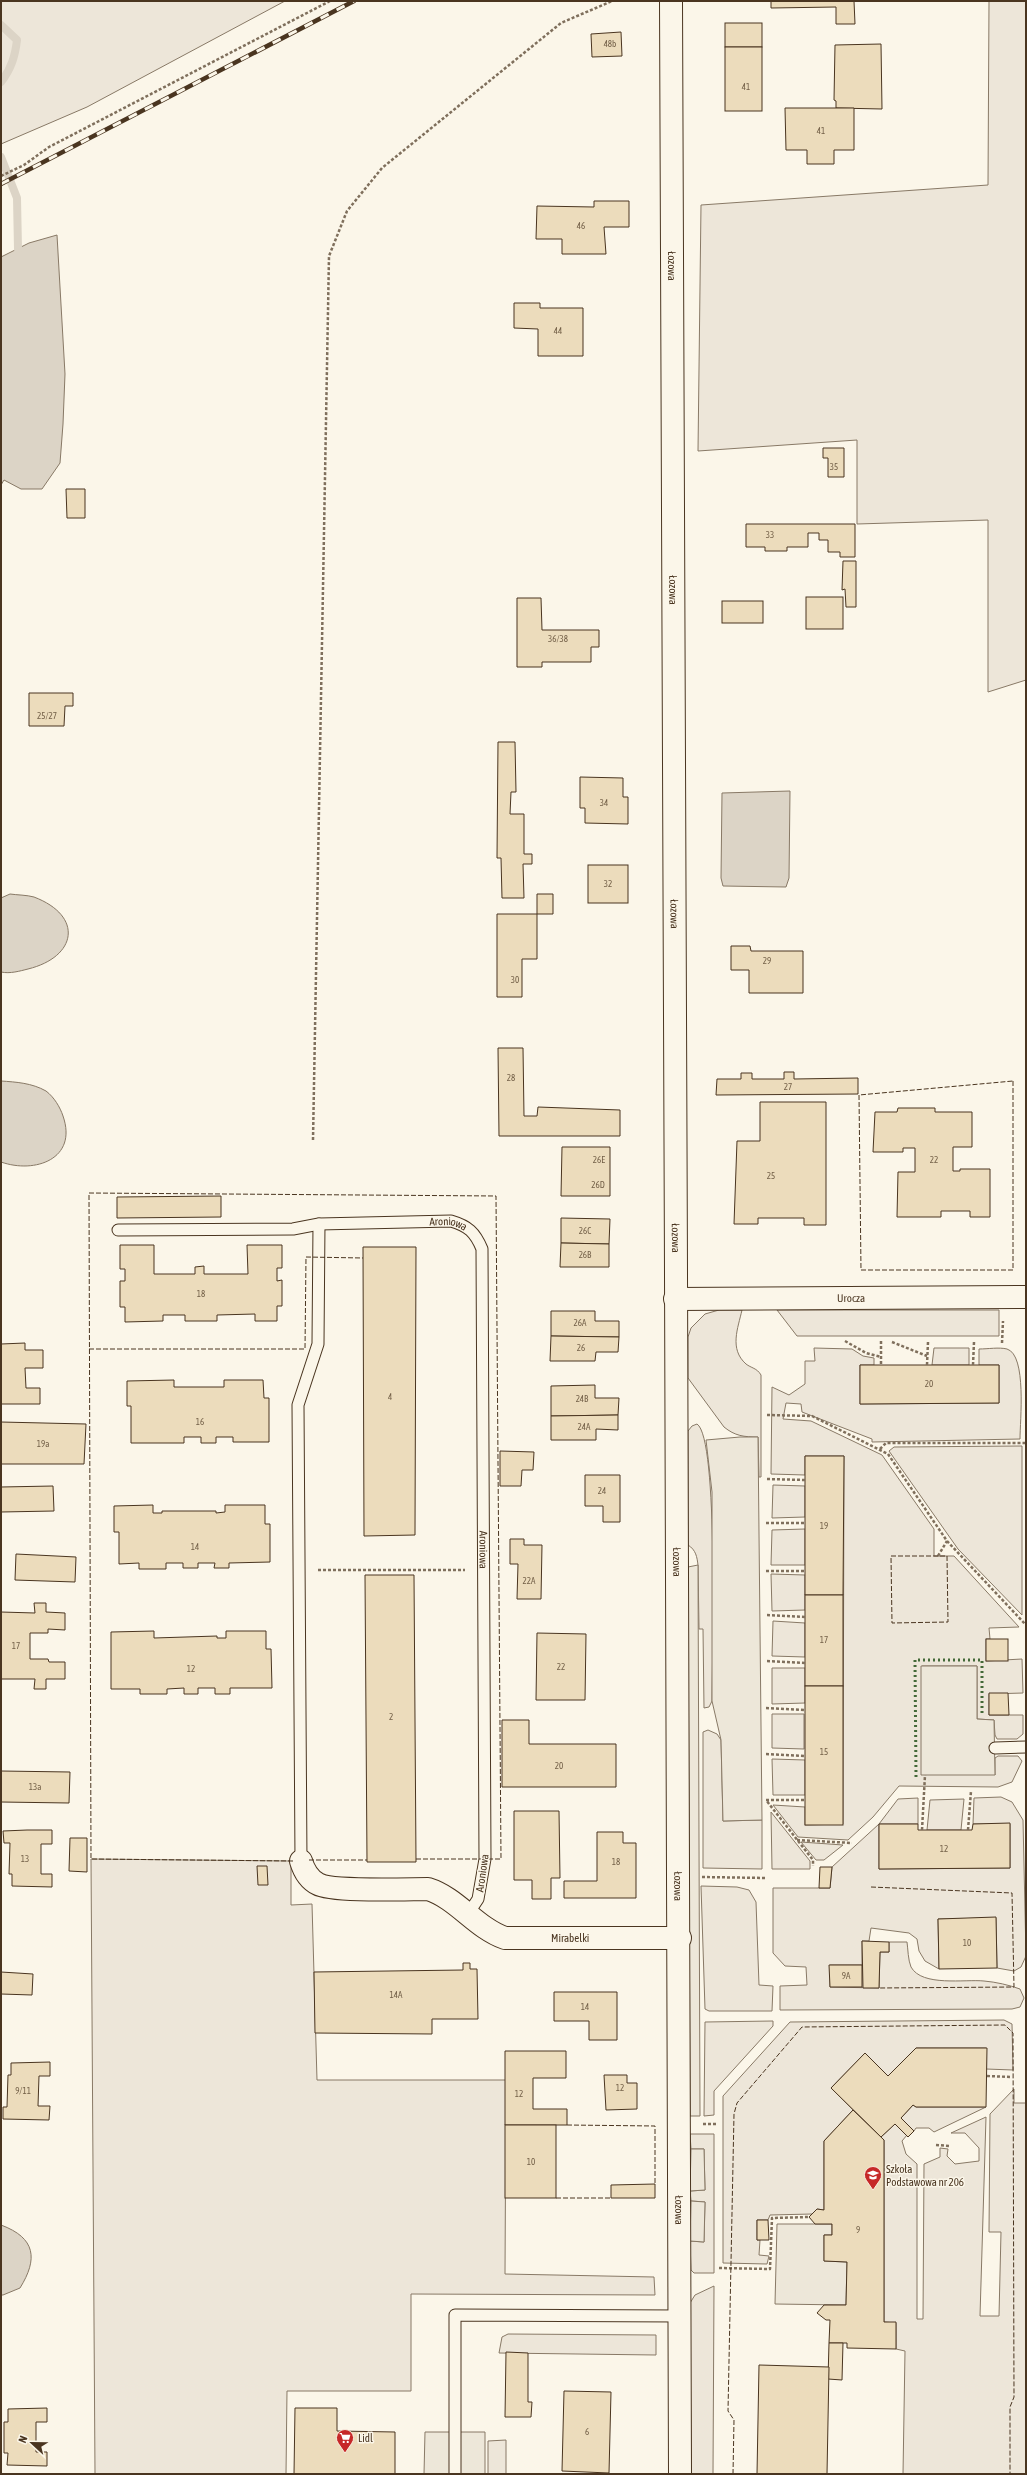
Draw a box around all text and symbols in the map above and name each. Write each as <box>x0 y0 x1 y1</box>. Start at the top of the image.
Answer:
house number: 48b <box>604 39 616 49</box>
house number: 41 <box>742 82 750 92</box>
house number: 41 <box>817 126 825 136</box>
house number: 46 <box>577 221 585 231</box>
street label: Łozowa <box>666 251 678 281</box>
house number: 44 <box>554 326 562 336</box>
house number: 35 <box>830 462 838 472</box>
house number: 33 <box>766 530 774 540</box>
street label: Łozowa <box>667 575 679 605</box>
house number: 36/38 <box>548 634 568 644</box>
house number: 25/27 <box>37 711 57 721</box>
house number: 34 <box>600 798 608 808</box>
house number: 32 <box>604 879 612 889</box>
street label: Łozowa <box>669 899 681 929</box>
house number: 29 <box>763 956 771 966</box>
house number: 30 <box>511 975 519 985</box>
house number: 28 <box>507 1073 515 1083</box>
house number: 27 <box>784 1082 792 1092</box>
house number: 26E <box>593 1155 605 1165</box>
house number: 22 <box>930 1155 938 1165</box>
house number: 25 <box>767 1171 775 1181</box>
house number: 26D <box>591 1180 605 1190</box>
street label: Aroniowa <box>429 1215 469 1233</box>
street label: Łozowa <box>670 1223 682 1253</box>
house number: 26C <box>579 1226 591 1236</box>
house number: 26B <box>579 1250 592 1260</box>
house number: 18 <box>197 1289 205 1299</box>
street label: Urocza <box>837 1292 865 1304</box>
house number: 26A <box>574 1318 587 1328</box>
house number: 26 <box>577 1343 585 1353</box>
house number: 20 <box>925 1379 933 1389</box>
house number: 4 <box>388 1392 392 1402</box>
house number: 24B <box>576 1394 589 1404</box>
house number: 16 <box>196 1417 204 1427</box>
house number: 24A <box>578 1422 591 1432</box>
house number: 19a <box>37 1439 49 1449</box>
house number: 24 <box>598 1486 606 1496</box>
house number: 19 <box>820 1521 828 1531</box>
street label: Aroniowa <box>477 1531 490 1569</box>
house number: 14 <box>191 1542 199 1552</box>
street label: Łozowa <box>671 1547 683 1577</box>
house number: 22A <box>523 1576 536 1586</box>
house number: 17 <box>820 1635 828 1645</box>
house number: 17 <box>12 1641 20 1651</box>
house number: 22 <box>557 1662 565 1672</box>
house number: 12 <box>187 1664 195 1674</box>
house number: 2 <box>389 1712 393 1722</box>
house number: 15 <box>820 1747 828 1757</box>
house number: 20 <box>555 1761 563 1771</box>
house number: 13a <box>29 1782 41 1792</box>
house number: 12 <box>940 1844 948 1854</box>
street label: Aroniowa <box>473 1853 491 1893</box>
house number: 13 <box>21 1854 29 1864</box>
house number: 18 <box>612 1857 620 1867</box>
street label: Łozowa <box>672 1871 684 1901</box>
street label: Mirabelki <box>551 1932 589 1944</box>
house number: 10 <box>963 1938 971 1948</box>
house number: 9A <box>842 1971 851 1981</box>
house number: 14A <box>390 1990 403 2000</box>
house number: 14 <box>581 2002 589 2012</box>
house number: 12 <box>616 2083 624 2093</box>
house number: 9/11 <box>15 2086 31 2096</box>
house number: 12 <box>515 2089 523 2099</box>
house number: 10 <box>527 2157 535 2167</box>
place label: Szkoła Podstawowa nr 206 <box>886 2163 964 2188</box>
school or university icon: Szkoła Podstawowa nr 206 <box>863 2165 883 2190</box>
street label: Łozowa <box>673 2195 685 2225</box>
house number: 9 <box>856 2225 860 2235</box>
north arrow <box>12 2423 52 2463</box>
house number: 6 <box>585 2427 589 2437</box>
supermarket icon: Lidl <box>335 2428 355 2453</box>
place label: Lidl <box>358 2432 373 2444</box>
text: N <box>16 2434 30 2445</box>

